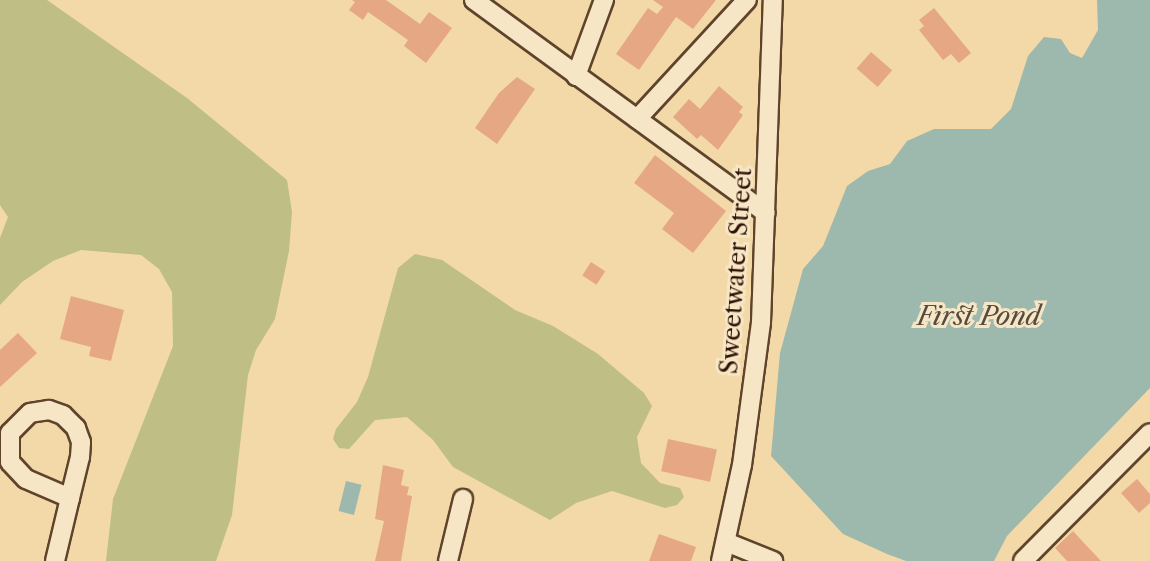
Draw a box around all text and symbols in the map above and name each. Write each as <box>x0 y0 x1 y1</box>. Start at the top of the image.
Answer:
street label: Sweetwater Street <box>714 167 758 375</box>
water label: First Pond <box>917 301 1041 333</box>

